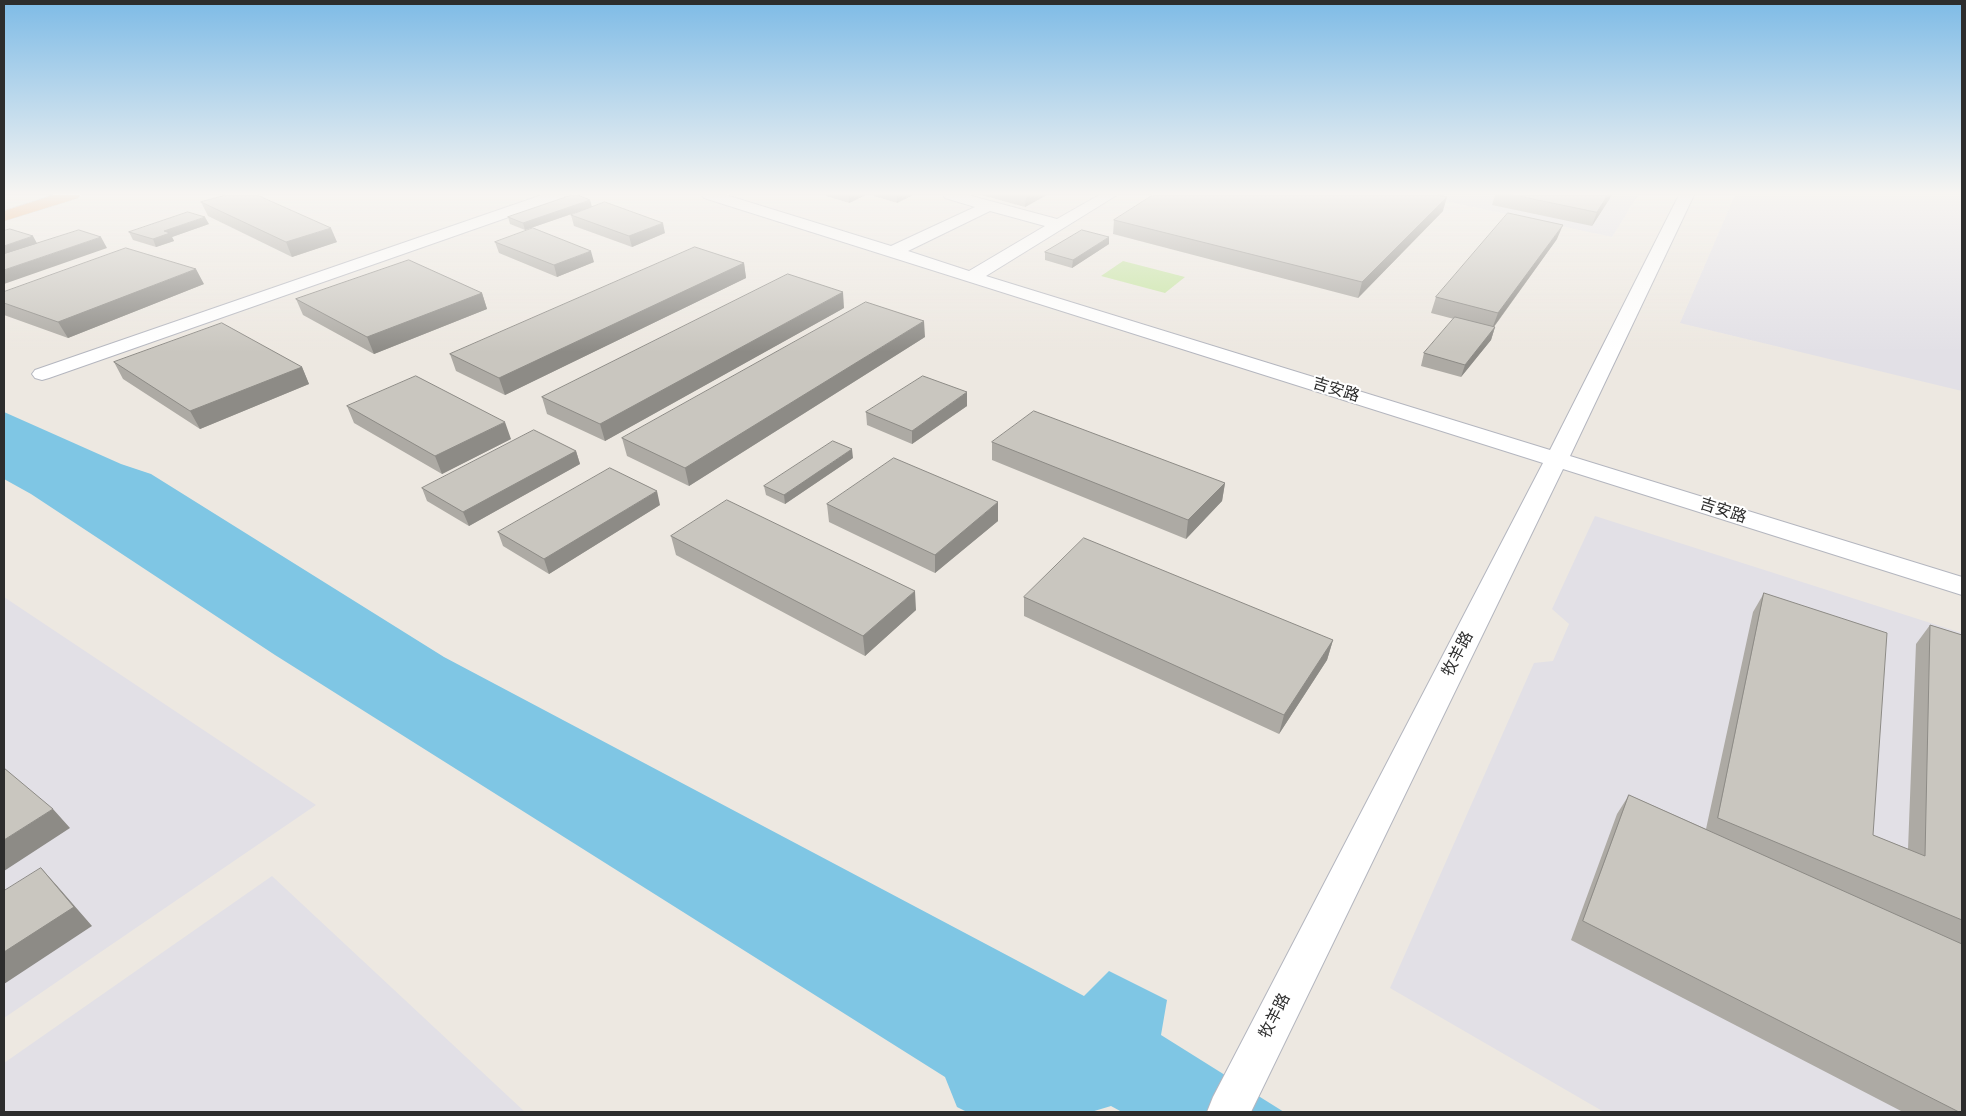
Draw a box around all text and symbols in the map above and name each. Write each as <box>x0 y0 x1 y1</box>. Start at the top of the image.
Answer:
street label: 吉安路 <box>1310 374 1362 406</box>
street label: 吉安路 <box>1697 494 1749 528</box>
street label: 牧羊路 <box>1439 628 1477 680</box>
street label: 牧羊路 <box>1256 990 1294 1042</box>

